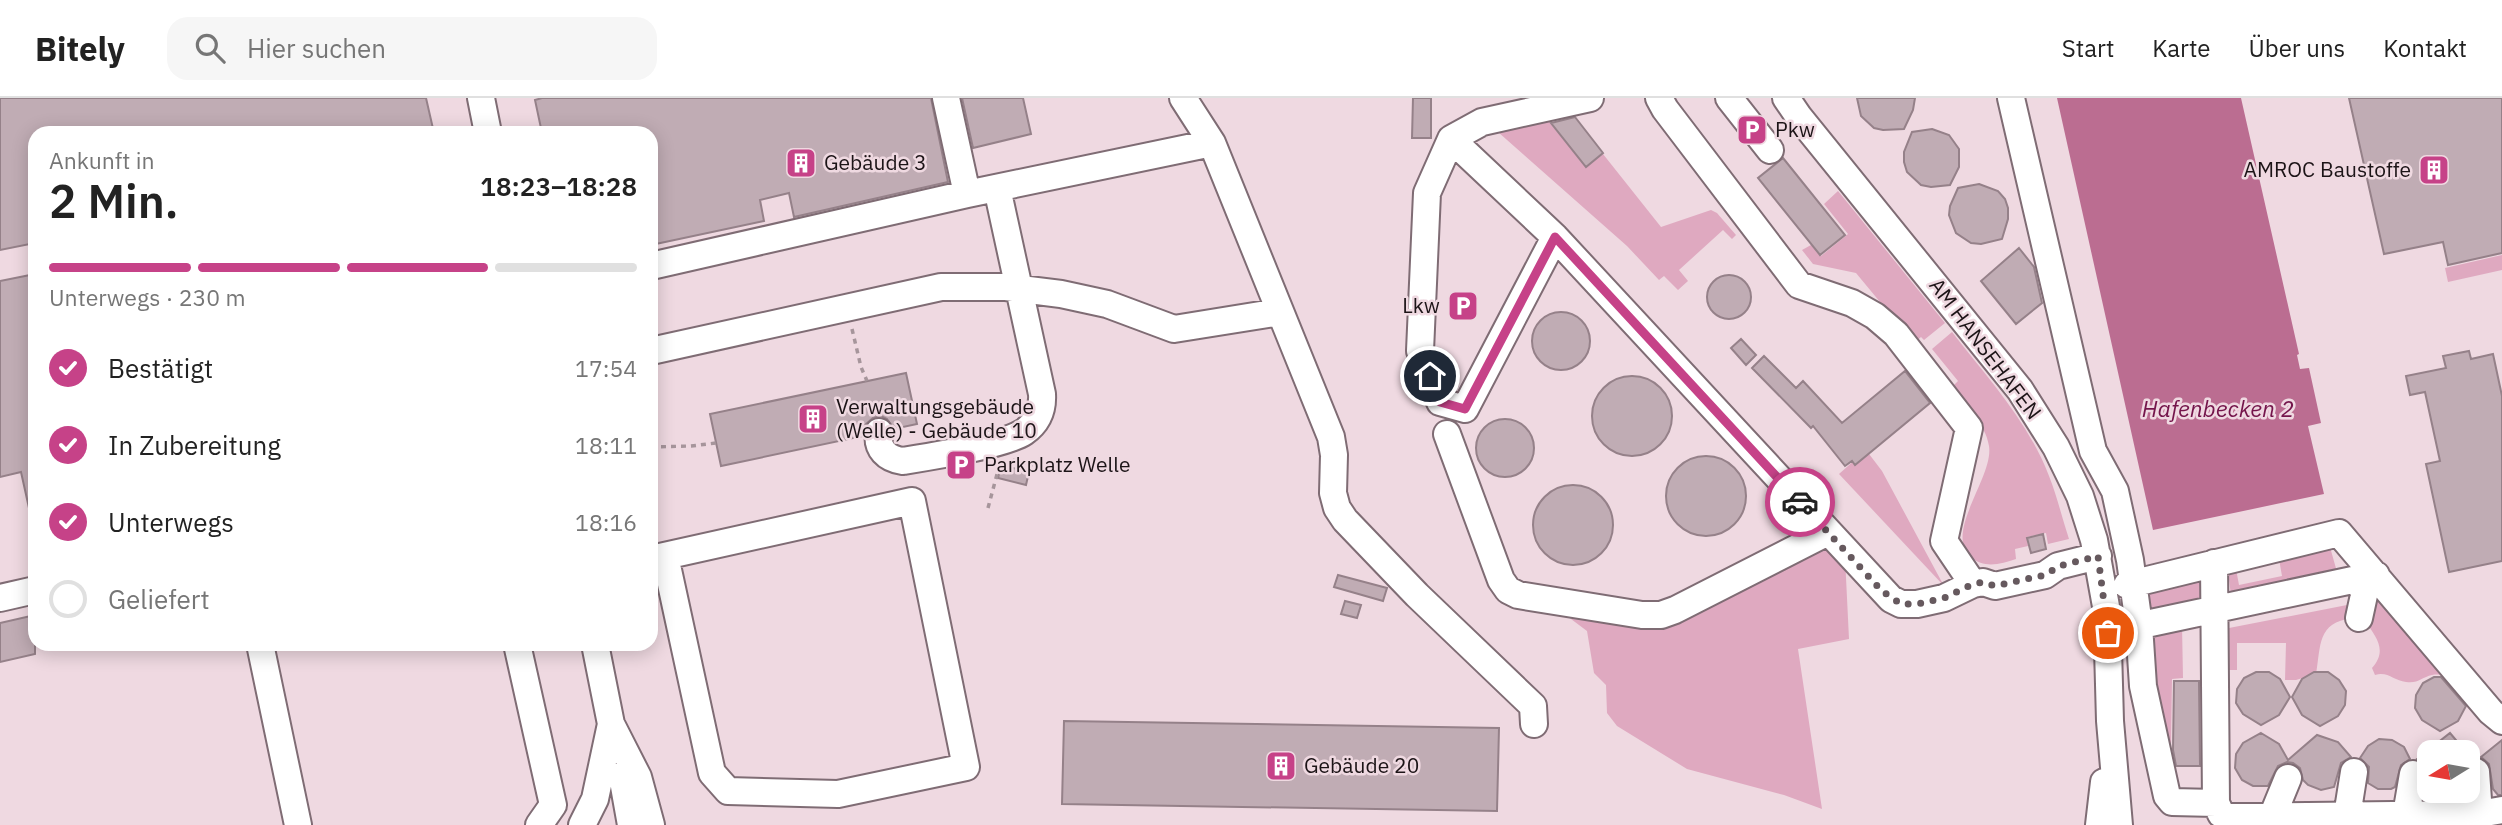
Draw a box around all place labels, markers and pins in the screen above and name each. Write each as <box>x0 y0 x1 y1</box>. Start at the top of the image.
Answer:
parking icon: Pkw <box>1735 113 1769 147</box>
place label: Pkw <box>1775 115 1815 143</box>
building icon: Gebäude 3 <box>784 146 818 180</box>
place label: Gebäude 3 <box>824 148 927 176</box>
building icon: AMROC Baustoffe <box>2417 153 2451 187</box>
place label: AMROC Baustoffe <box>2243 155 2411 183</box>
parking icon: Lkw <box>1446 289 1480 323</box>
place label: Lkw <box>1402 291 1440 319</box>
pin <box>1400 346 1460 406</box>
place label: Verwaltungsgebäude (Welle) - Gebäude 10 <box>836 392 1037 444</box>
building icon: Verwaltungsgebäude (Welle) - Gebäude 10 <box>796 402 830 436</box>
parking icon: Parkplatz Welle <box>944 448 978 482</box>
place label: Parkplatz Welle <box>984 450 1130 478</box>
pin <box>2078 603 2138 663</box>
building icon: Gebäude 20 <box>1264 749 1298 783</box>
place label: Gebäude 20 <box>1304 751 1419 779</box>

